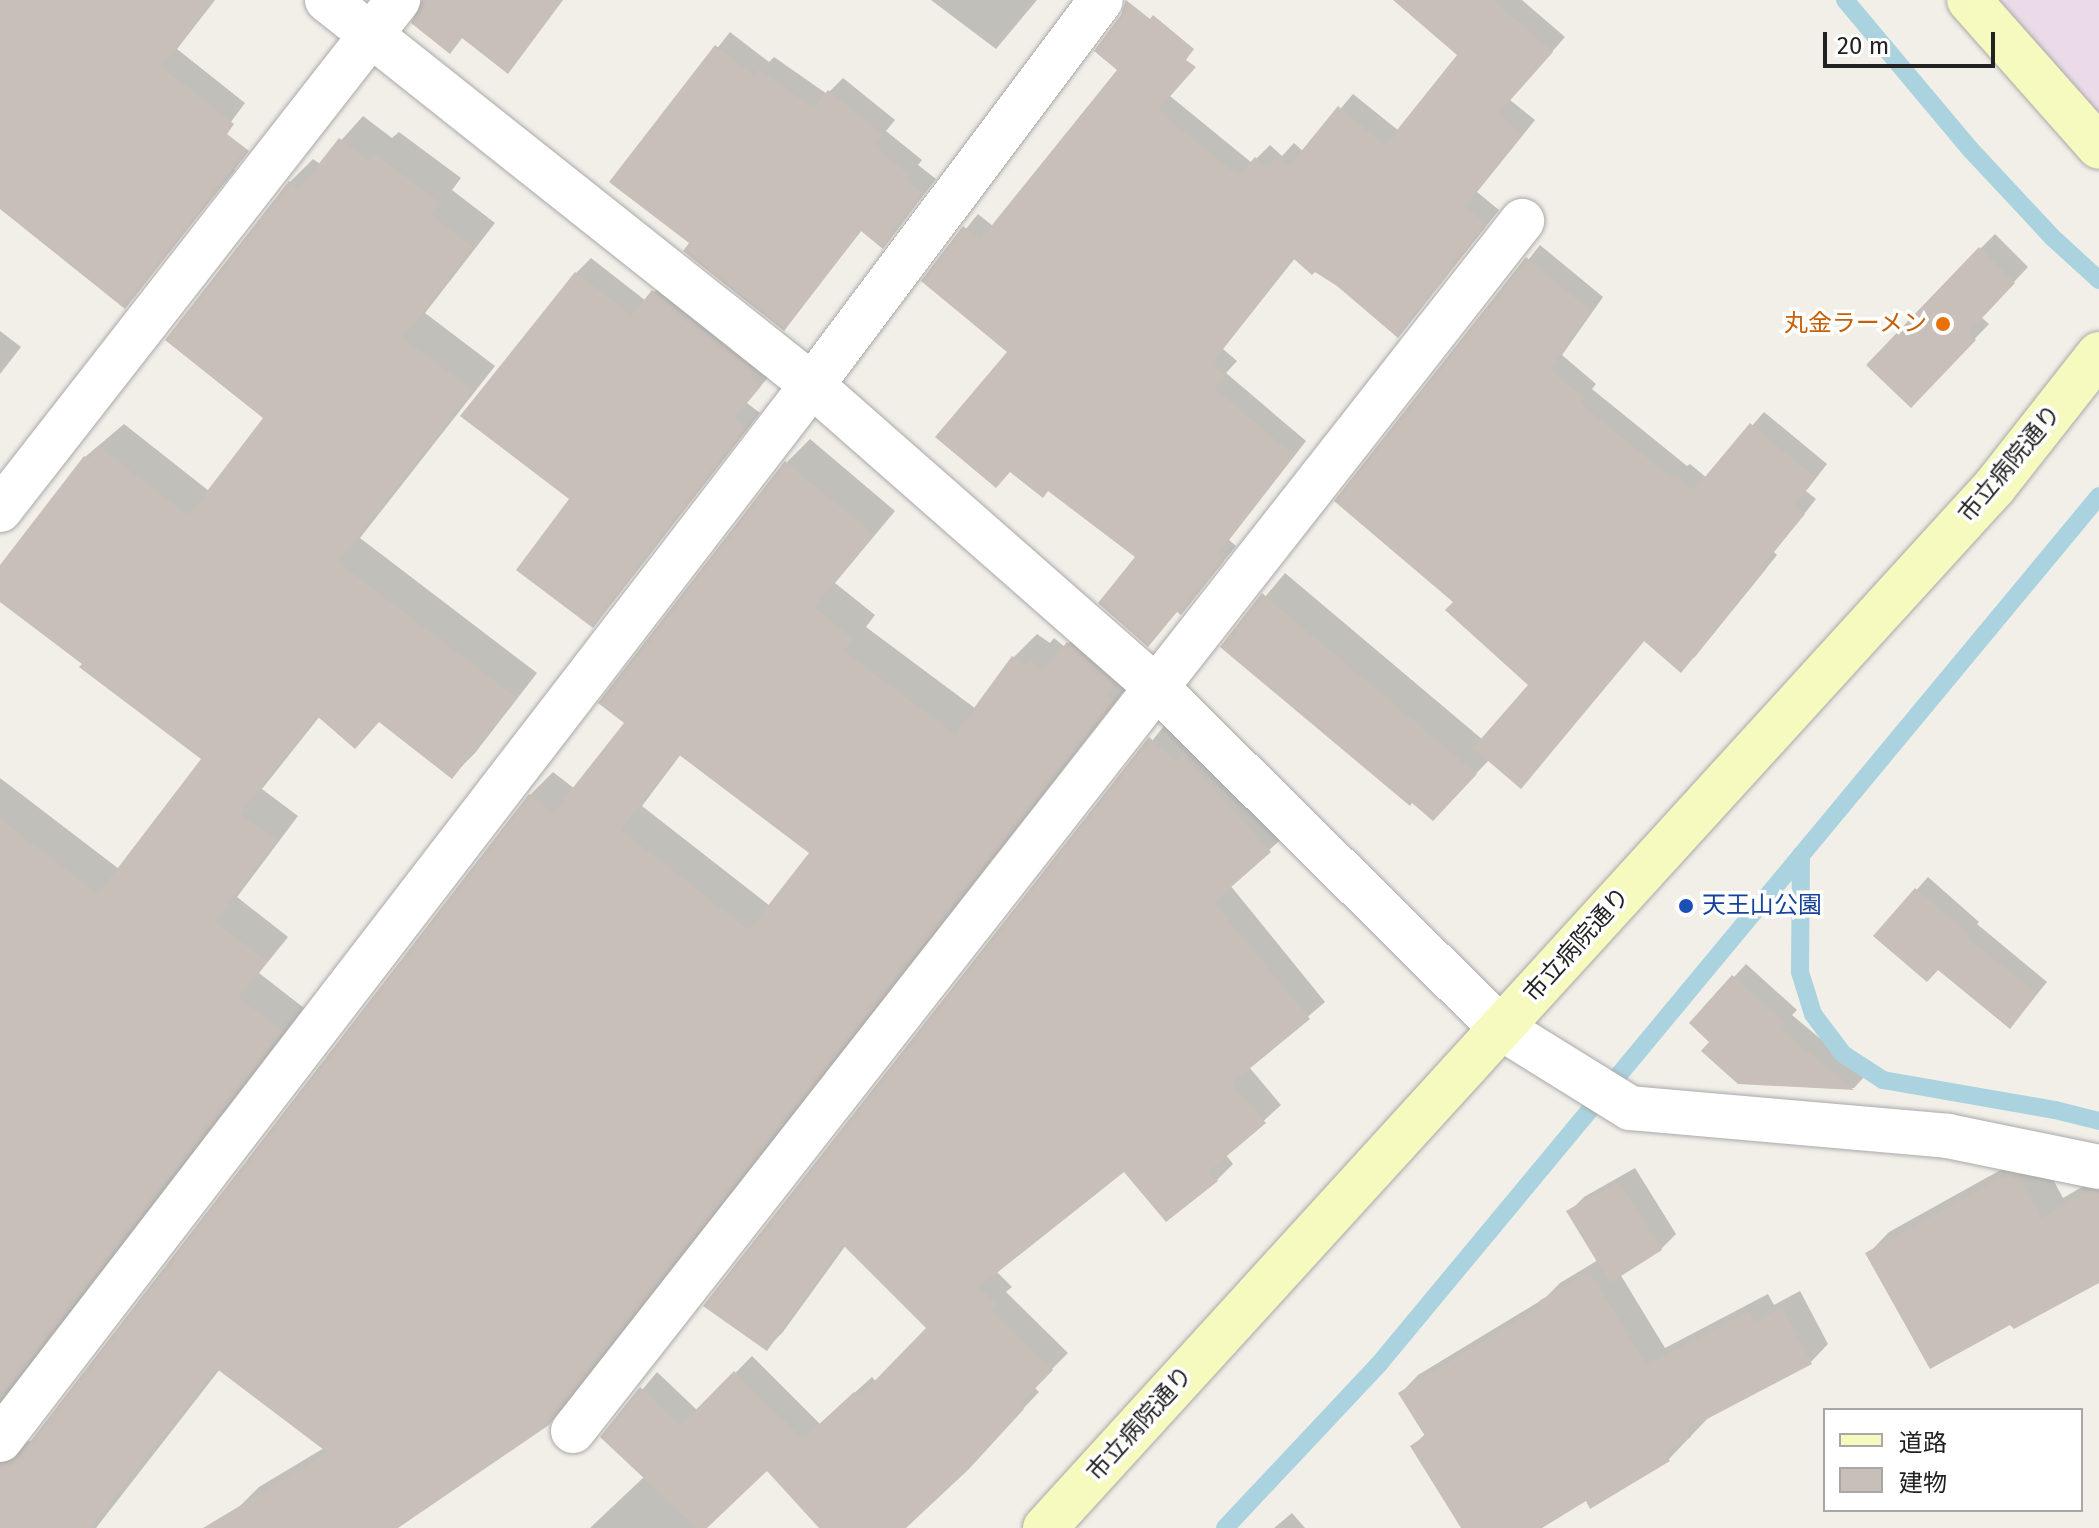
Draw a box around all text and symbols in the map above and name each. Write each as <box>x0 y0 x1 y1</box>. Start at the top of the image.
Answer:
scale bar <box>1827 16 1999 66</box>
text: 20 m <box>1837 32 1889 60</box>
place label: 丸金ラーメン <box>1783 310 1927 338</box>
marker: 丸金ラーメン <box>1934 315 1952 333</box>
street label: 市立病院通り <box>1953 400 2067 528</box>
street label: 市立病院通り <box>1518 882 1636 1008</box>
place label: 天王山公園 <box>1702 892 1822 920</box>
marker: 天王山公園 <box>1677 897 1695 915</box>
street label: 市立病院通り <box>1081 1361 1199 1487</box>
legend <box>1823 1408 2083 1512</box>
text: 道路 <box>1899 1429 1947 1457</box>
text: 建物 <box>1899 1469 1947 1497</box>

